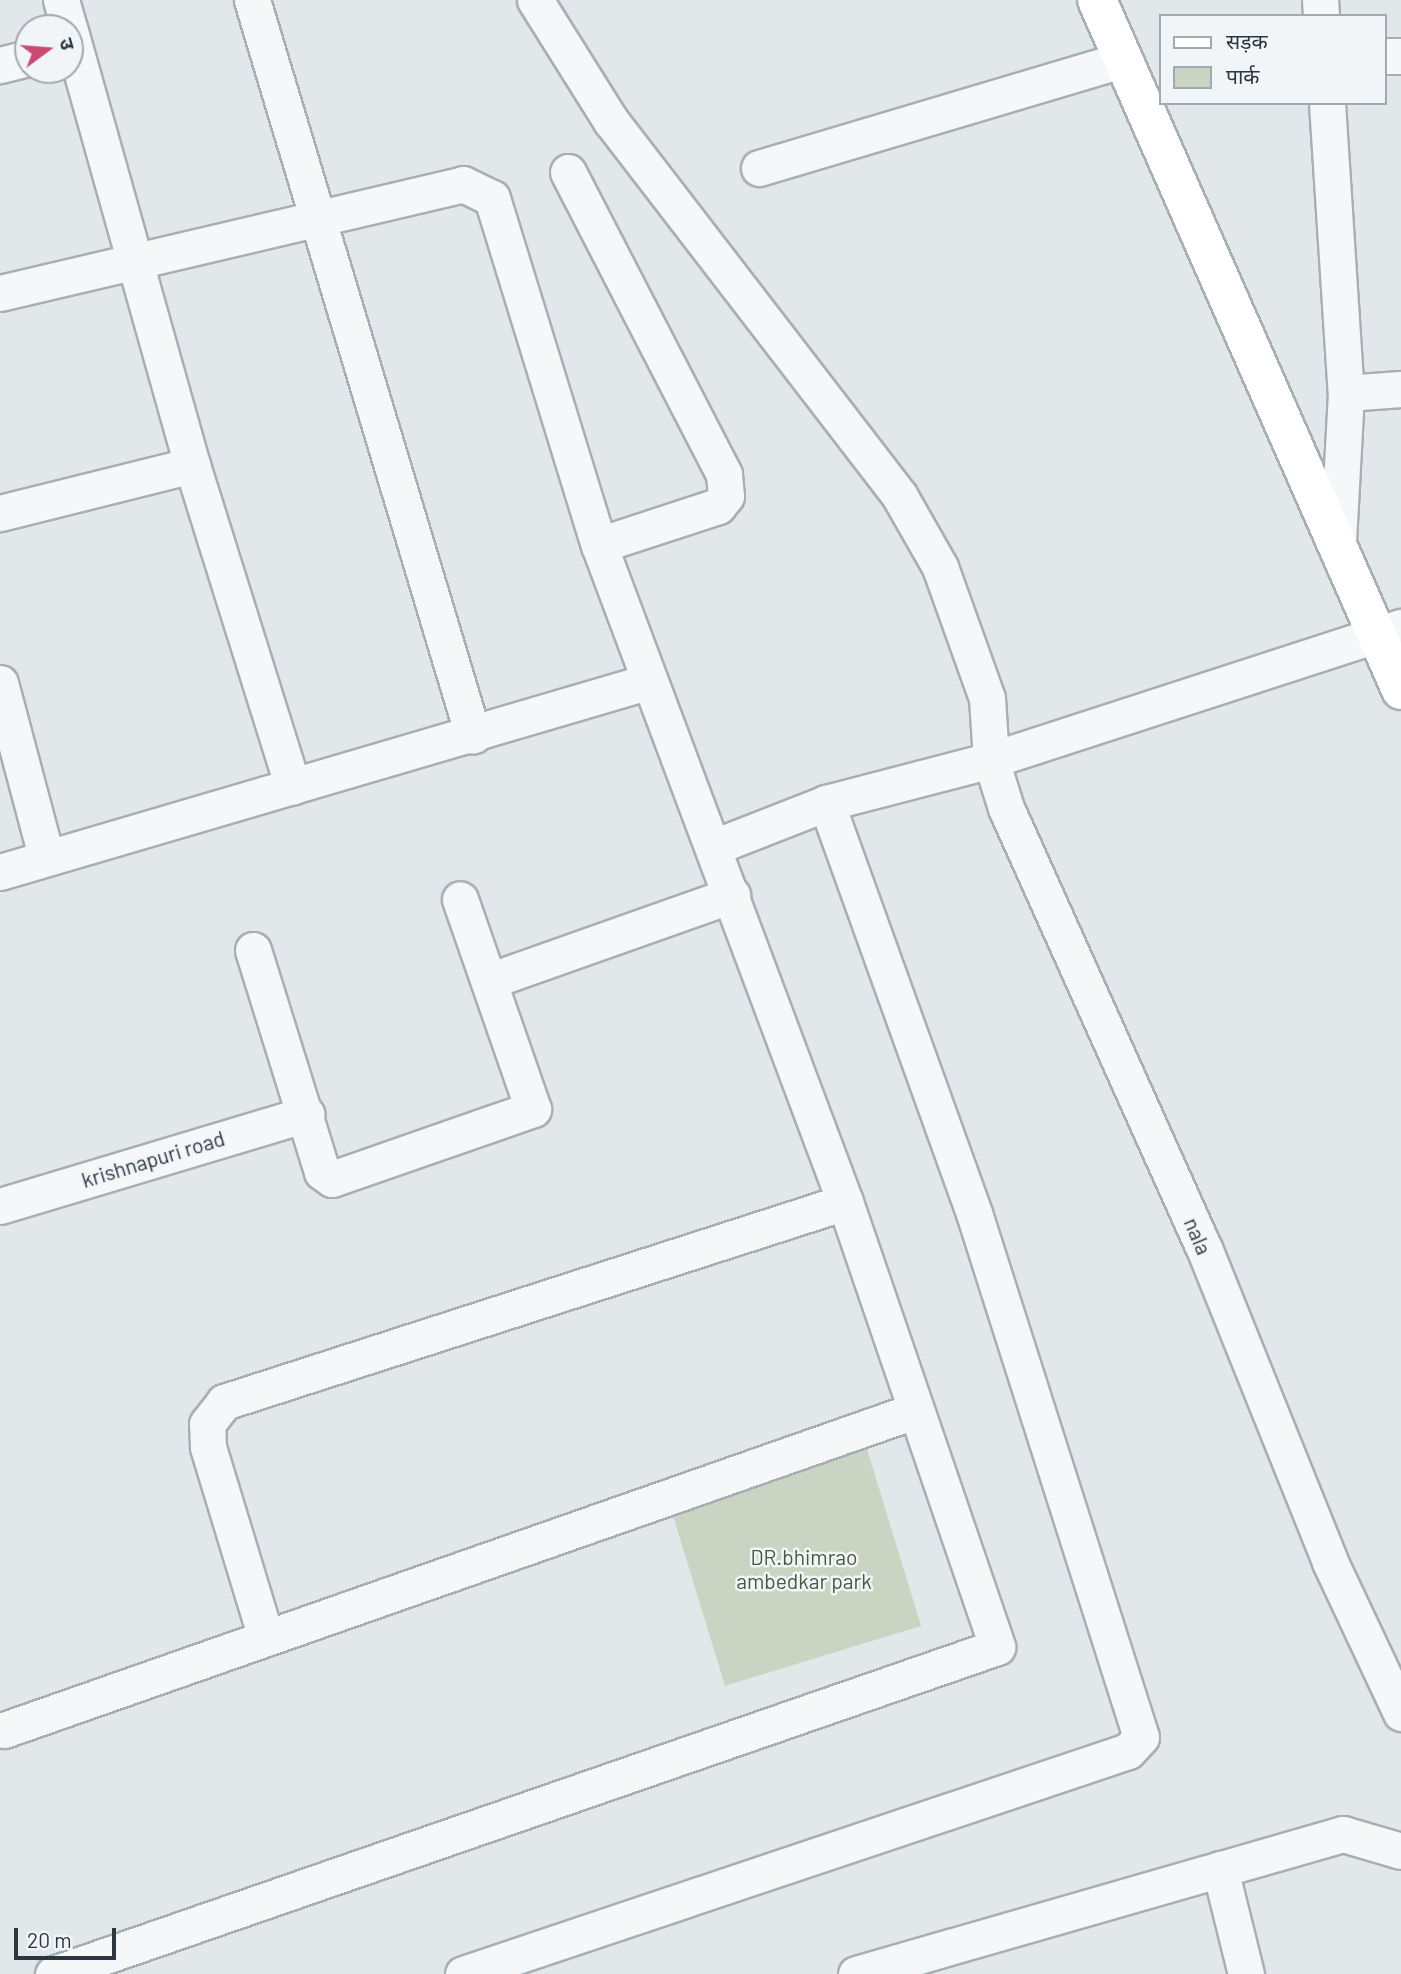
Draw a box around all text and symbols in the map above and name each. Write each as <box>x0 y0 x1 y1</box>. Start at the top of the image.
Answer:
north arrow <box>14 14 84 84</box>
legend <box>1160 14 1387 105</box>
text: सड़क <box>1226 28 1268 53</box>
text: उ <box>55 35 80 52</box>
text: पार्क <box>1226 63 1260 88</box>
street label: krishnapuri road <box>78 1125 228 1193</box>
street label: nala <box>1179 1214 1217 1258</box>
park label: DR.bhimrao ambedkar park <box>736 1544 872 1594</box>
scale bar <box>18 1914 119 1958</box>
text: 20 m <box>27 1927 72 1952</box>

